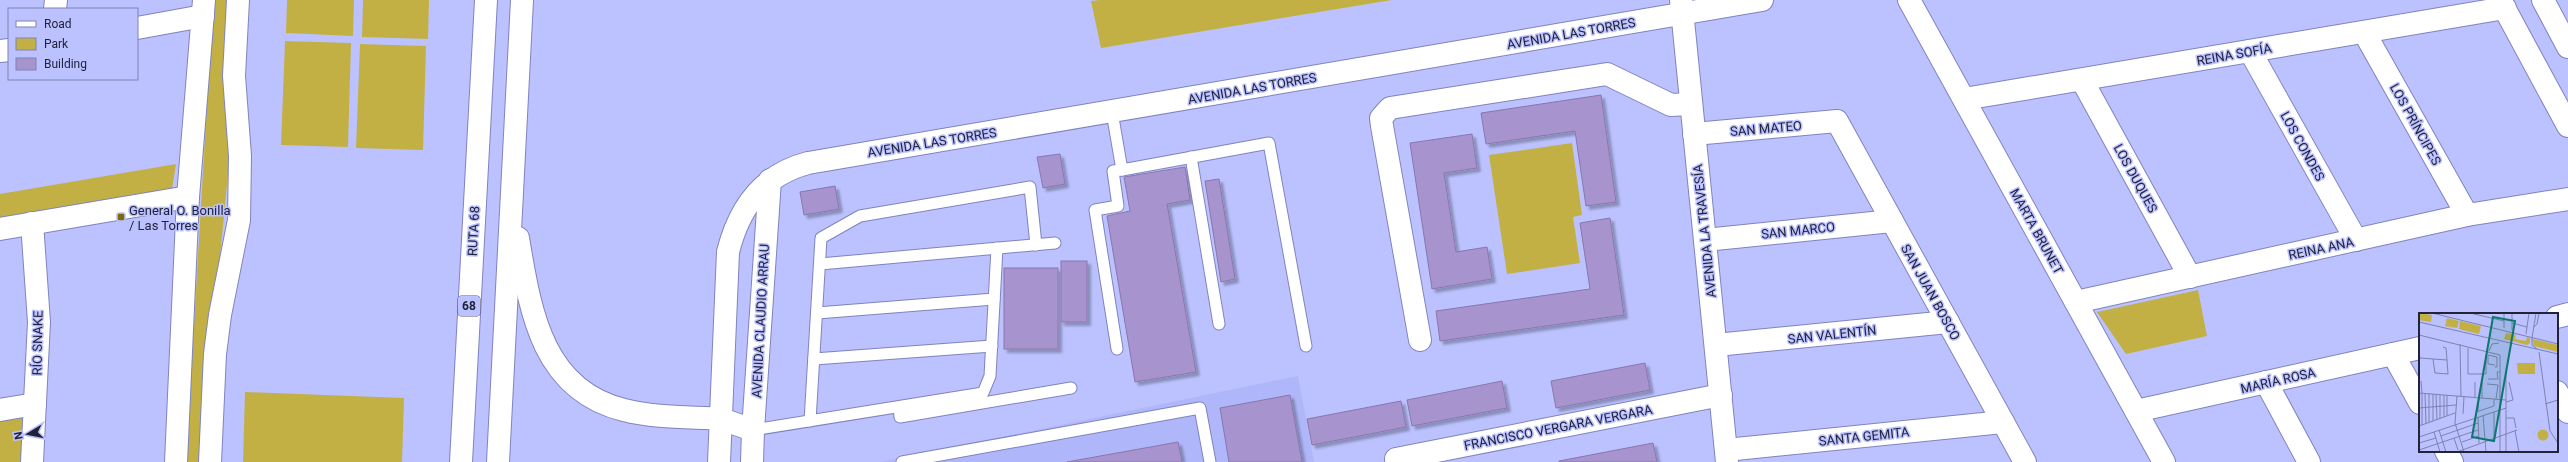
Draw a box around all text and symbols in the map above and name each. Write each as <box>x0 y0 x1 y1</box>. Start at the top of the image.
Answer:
legend <box>8 8 138 80</box>
street label: AVENIDA LAS TORRES <box>1506 15 1637 52</box>
text: Road <box>44 17 72 31</box>
text: Park <box>44 37 69 51</box>
street label: REINA SOFÍA <box>2195 40 2273 68</box>
text: Building <box>44 57 87 71</box>
street label: AVENIDA LAS TORRES <box>1187 70 1318 107</box>
street label: LOS PRÍNCIPES <box>2387 81 2444 168</box>
street label: LOS CONDES <box>2277 109 2328 184</box>
street label: SAN MATEO <box>1730 118 1803 139</box>
street label: AVENIDA LAS TORRES <box>866 125 998 160</box>
street label: LOS DUQUES <box>2111 141 2161 215</box>
street label: AVENIDA LA TRAVESÍA <box>1690 163 1719 299</box>
street label: MARTA BRUNET <box>2007 186 2066 277</box>
place label: General O. Bonilla / Las Torres <box>129 203 231 233</box>
street label: RUTA 68 <box>465 206 482 256</box>
marker: General O. Bonilla / Las Torres <box>116 212 126 222</box>
street label: SAN MARCO <box>1760 219 1836 242</box>
street label: REINA ANA <box>2287 234 2356 263</box>
street label: SAN JUAN BOSCO <box>1898 242 1963 343</box>
street label: AVENIDA CLAUDIO ARRAU <box>749 244 772 399</box>
road number: 68 <box>458 296 480 316</box>
street label: RÍO SNAKE <box>29 310 46 376</box>
inset map <box>2419 313 2558 452</box>
street label: SAN VALENTÍN <box>1787 322 1877 347</box>
street label: MARÍA ROSA <box>2239 364 2318 396</box>
street label: FRANCISCO VERGARA VERGARA <box>1463 402 1654 453</box>
north arrow <box>8 414 48 454</box>
street label: SANTA GEMITA <box>1818 424 1911 449</box>
text: N <box>12 430 26 441</box>

